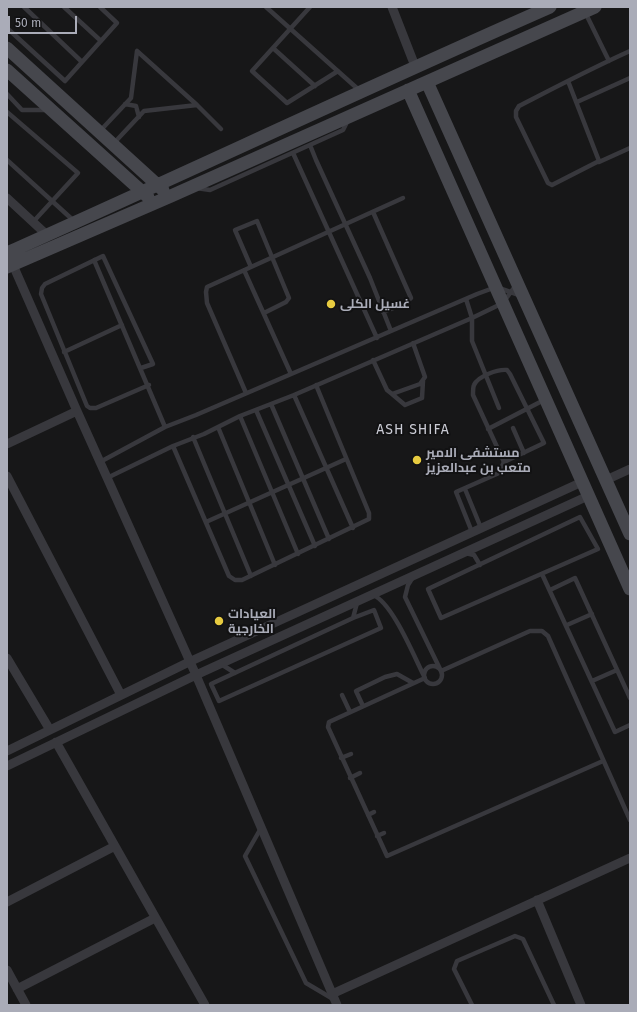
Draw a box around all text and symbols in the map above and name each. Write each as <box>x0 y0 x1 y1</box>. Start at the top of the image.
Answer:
scale bar <box>10 8 79 34</box>
text: 50 m <box>15 16 41 30</box>
place label: غسيل الكلى <box>340 296 410 312</box>
marker: غسيل الكلى <box>325 298 337 310</box>
district label: ASH SHIFA <box>376 422 450 438</box>
place label: مستشفى الامير متعب بن عبدالعزيز <box>426 445 531 476</box>
marker: مستشفى الامير متعب بن عبدالعزيز <box>411 454 423 466</box>
place label: العيادات الخارجية <box>228 606 276 637</box>
marker: العيادات الخارجية <box>213 615 225 627</box>

